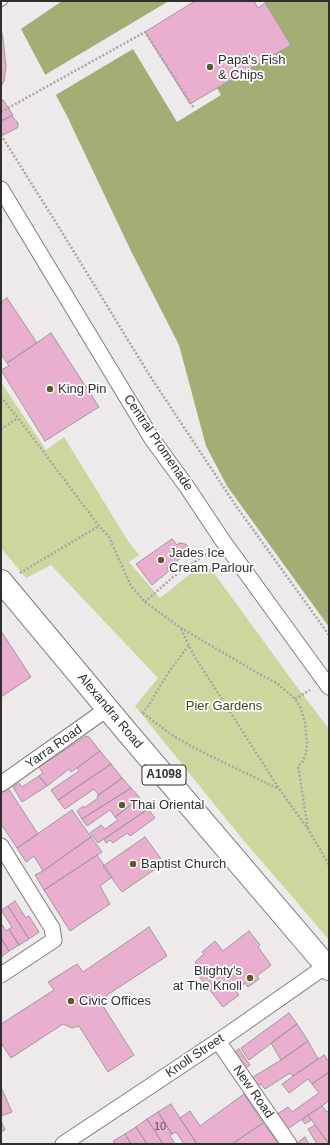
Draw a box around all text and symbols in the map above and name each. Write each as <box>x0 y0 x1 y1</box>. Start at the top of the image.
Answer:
place label: Papa's Fish & Chips <box>218 52 286 83</box>
marker: Papa's Fish & Chips <box>205 62 215 72</box>
place label: King Pin <box>58 381 106 397</box>
marker: King Pin <box>45 384 55 394</box>
street label: Central Promenade <box>120 392 196 494</box>
place label: Jades Ice Cream Parlour <box>169 545 254 576</box>
marker: Jades Ice Cream Parlour <box>156 555 166 565</box>
street label: Alexandra Road <box>74 670 146 752</box>
park label: Pier Gardens <box>186 698 262 714</box>
street label: Yarra Road <box>23 722 85 772</box>
road number: A1098 <box>142 765 186 785</box>
place label: Thai Oriental <box>130 797 204 813</box>
marker: Thai Oriental <box>117 800 127 810</box>
place label: Baptist Church <box>141 856 226 872</box>
marker: Baptist Church <box>128 859 138 869</box>
place label: Blighty's at The Knoll <box>173 963 242 994</box>
marker: Blighty's at The Knoll <box>245 973 255 983</box>
place label: Civic Offices <box>79 993 151 1009</box>
marker: Civic Offices <box>66 996 76 1006</box>
street label: Knoll Street <box>163 1031 227 1081</box>
street label: New Road <box>229 1063 277 1121</box>
house number: 10 <box>154 1120 166 1134</box>

